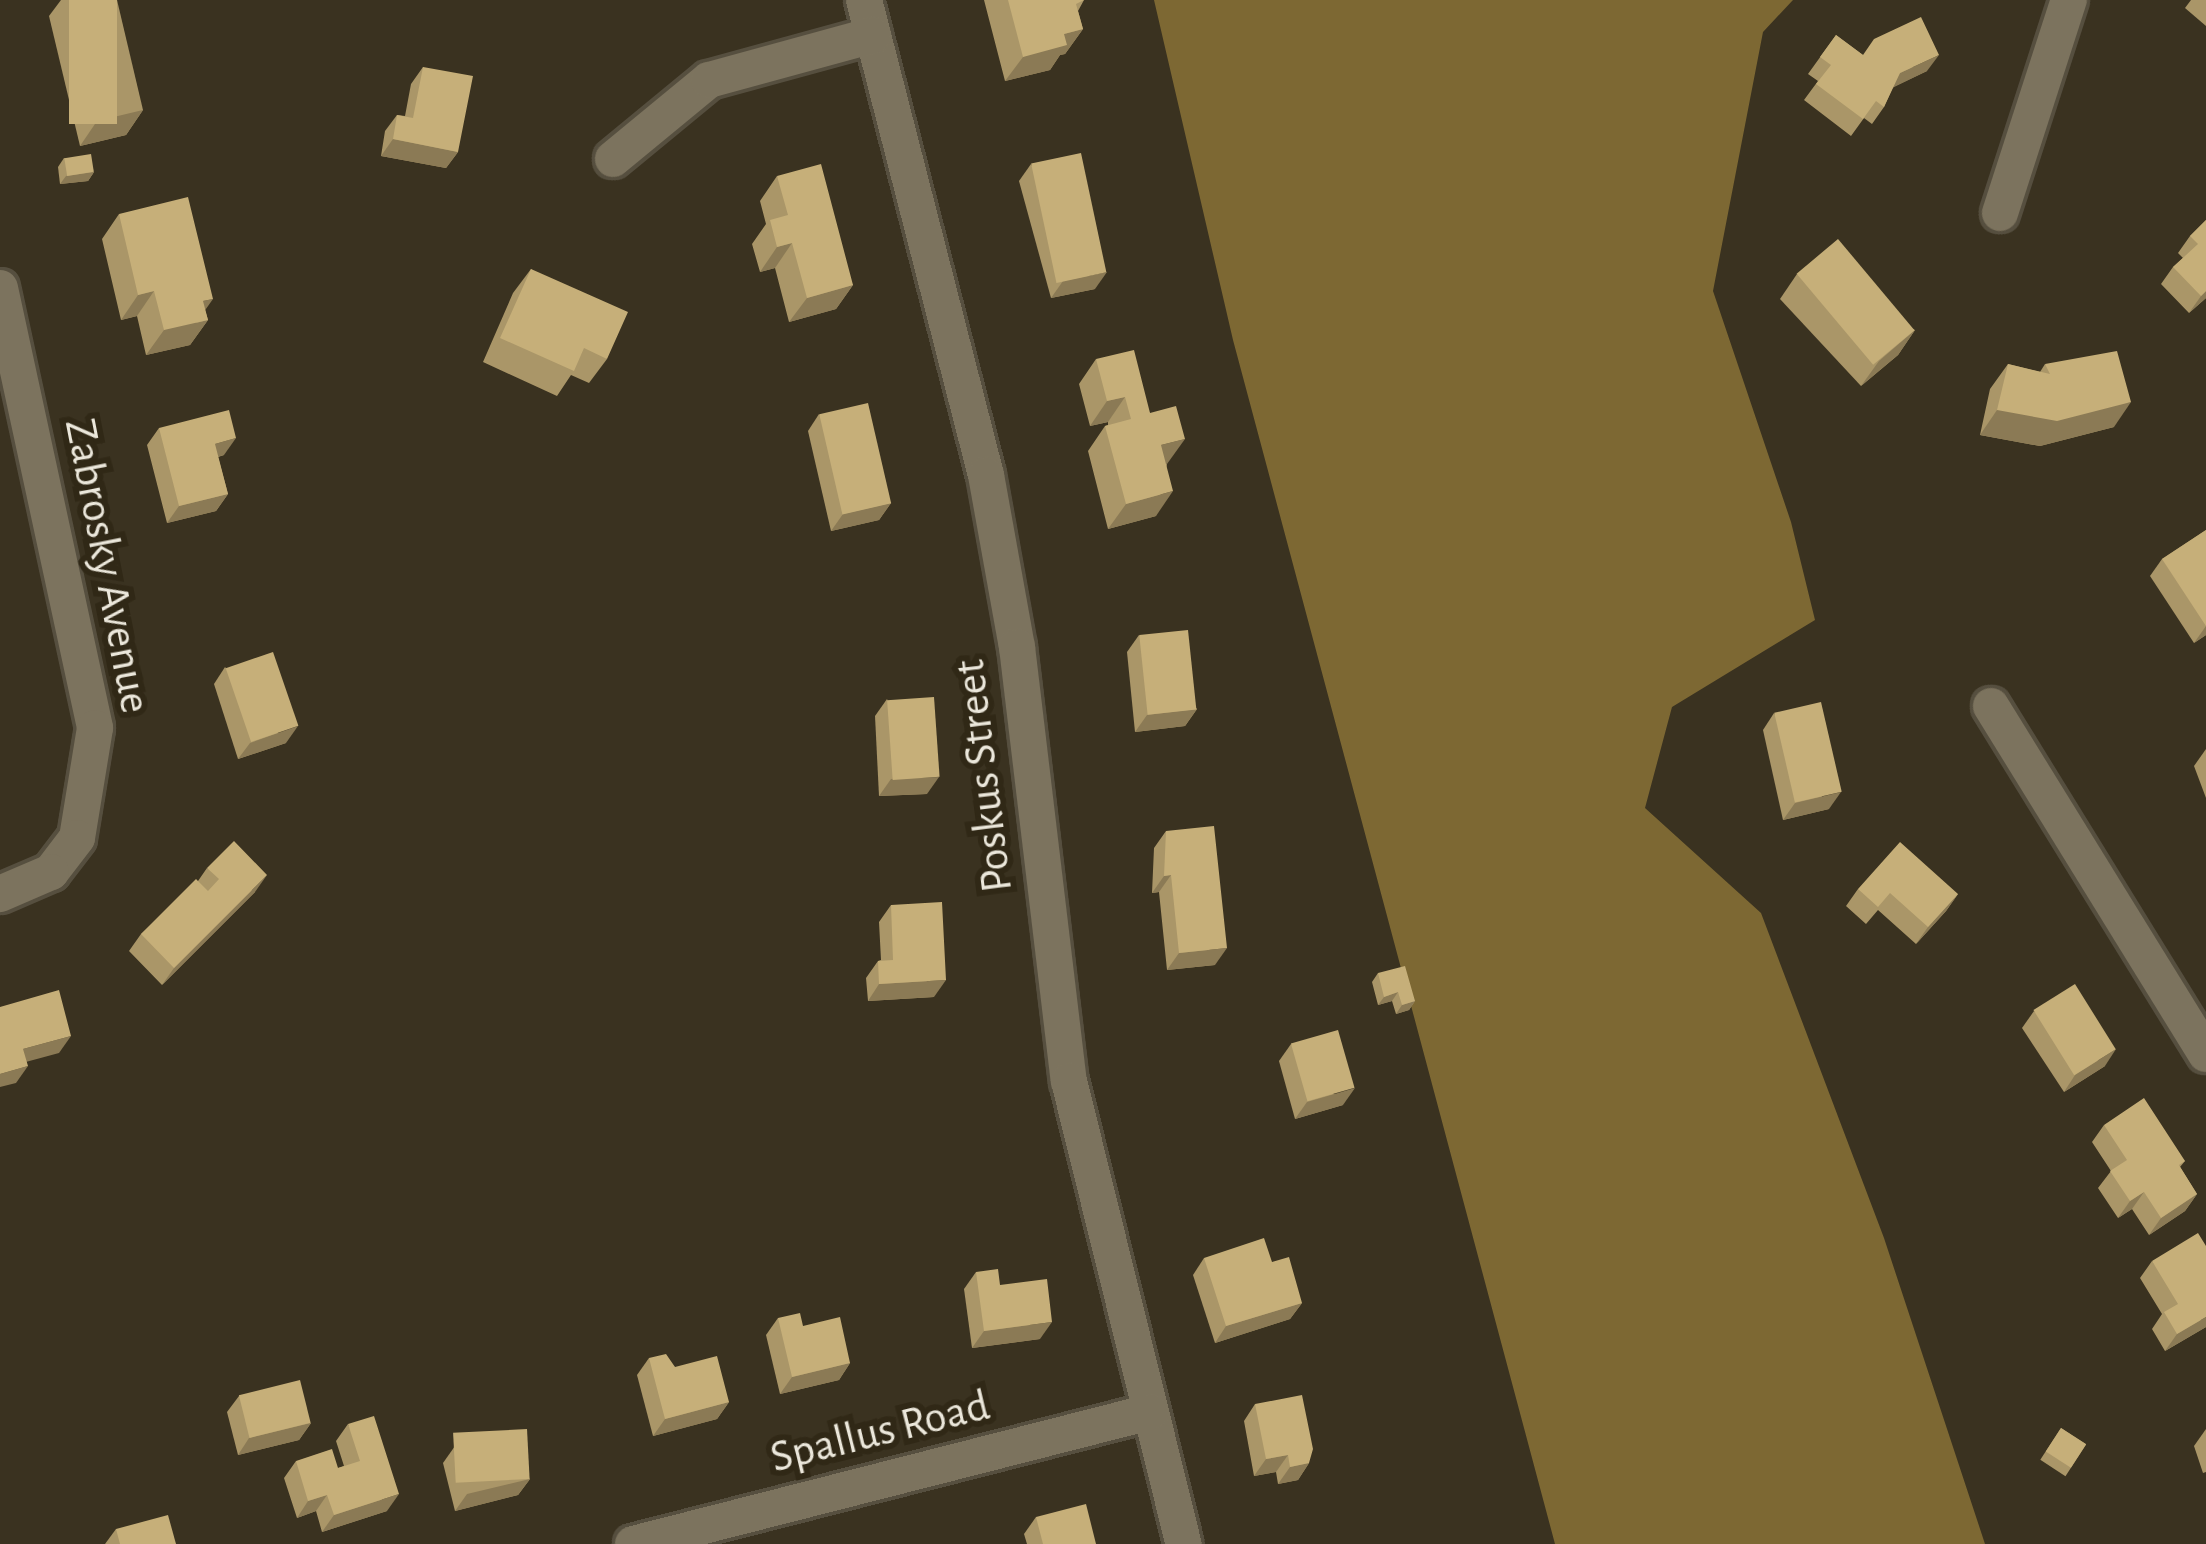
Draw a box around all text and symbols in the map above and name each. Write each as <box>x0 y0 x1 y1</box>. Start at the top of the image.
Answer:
street label: Zabrosky Avenue <box>52 414 162 718</box>
street label: Poskus Street <box>943 657 1025 895</box>
street label: Spallus Road <box>765 1379 995 1485</box>

